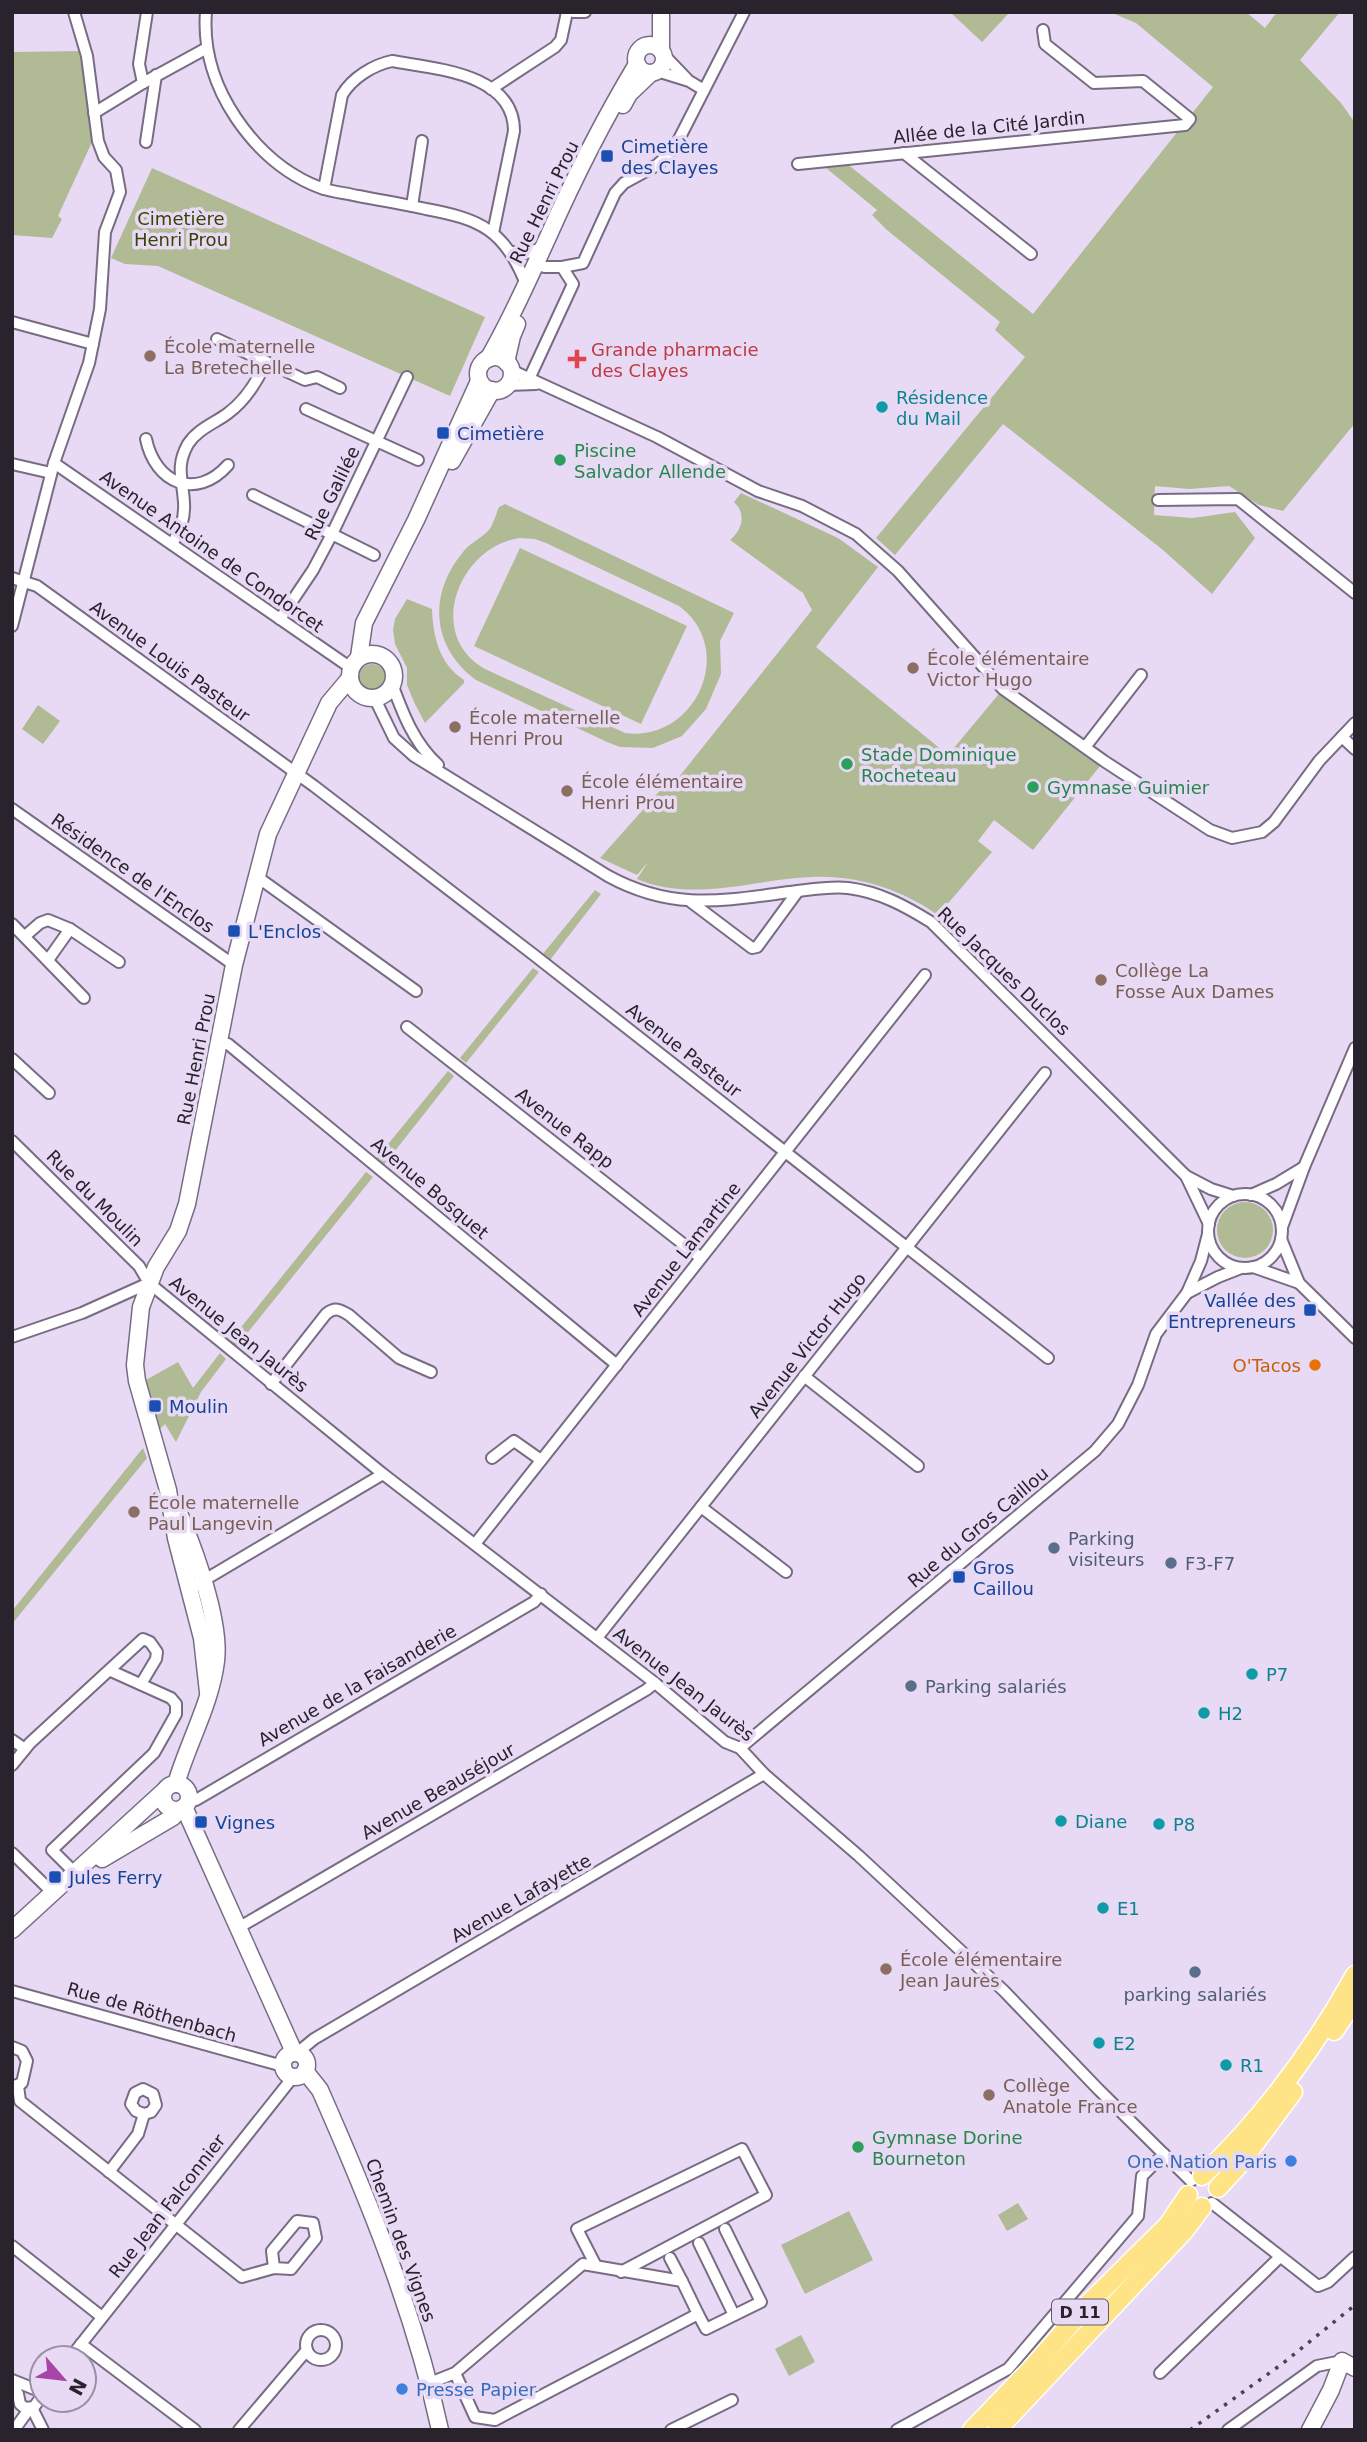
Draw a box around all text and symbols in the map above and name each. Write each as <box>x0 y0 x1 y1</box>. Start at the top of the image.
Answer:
street label: Allée de la Cité Jardin <box>892 106 1086 148</box>
place label: Cimetière des Clayes <box>621 136 718 178</box>
street label: Rue Henri Prou <box>505 137 583 267</box>
marker: Cimetière des Clayes <box>599 148 615 164</box>
park label: Cimetière Henri Prou <box>134 208 228 250</box>
place label: École maternelle La Bretechelle <box>164 336 315 378</box>
place label: Grande pharmacie des Clayes <box>591 339 759 381</box>
marker: École maternelle La Bretechelle <box>142 348 158 364</box>
marker: Grande pharmacie des Clayes <box>569 351 585 367</box>
place label: Résidence du Mail <box>896 387 988 429</box>
marker: Résidence du Mail <box>874 399 890 415</box>
place label: Cimetière <box>457 423 544 444</box>
marker: Cimetière <box>435 425 451 441</box>
place label: Piscine Salvador Allende <box>574 440 726 482</box>
street label: Rue Galilée <box>300 443 364 543</box>
marker: Piscine Salvador Allende <box>552 452 568 468</box>
street label: Avenue Antoine de Condorcet <box>96 465 328 637</box>
street label: Avenue Louis Pasteur <box>86 596 254 726</box>
place label: École élémentaire Victor Hugo <box>927 648 1089 690</box>
marker: École élémentaire Victor Hugo <box>905 660 921 676</box>
place label: École maternelle Henri Prou <box>469 707 620 749</box>
marker: École maternelle Henri Prou <box>447 719 463 735</box>
place label: Stade Dominique Rocheteau <box>861 744 1016 786</box>
marker: Stade Dominique Rocheteau <box>839 756 855 772</box>
place label: École élémentaire Henri Prou <box>581 771 743 813</box>
place label: Gymnase Guimier <box>1047 777 1210 798</box>
marker: Gymnase Guimier <box>1025 779 1041 795</box>
marker: École élémentaire Henri Prou <box>559 783 575 799</box>
street label: Résidence de l'Enclos <box>48 809 218 937</box>
street label: Rue Jacques Duclos <box>934 902 1074 1040</box>
place label: L'Enclos <box>248 921 321 942</box>
marker: L'Enclos <box>226 923 242 939</box>
place label: Collège La Fosse Aux Dames <box>1115 960 1274 1002</box>
marker: Collège La Fosse Aux Dames <box>1093 972 1109 988</box>
street label: Rue Henri Prou <box>173 991 219 1127</box>
street label: Avenue Pasteur <box>622 999 746 1102</box>
street label: Avenue Rapp <box>512 1083 618 1173</box>
street label: Avenue Bosquet <box>367 1133 493 1243</box>
street label: Rue du Moulin <box>42 1145 148 1251</box>
street label: Avenue Lamartine <box>627 1178 745 1320</box>
street label: Avenue Victor Hugo <box>744 1268 870 1422</box>
street label: Avenue Jean Jaurès <box>165 1272 313 1396</box>
place label: Vallée des Entrepreneurs <box>1168 1290 1296 1332</box>
marker: Vallée des Entrepreneurs <box>1302 1302 1318 1318</box>
place label: O'Tacos <box>1233 1355 1301 1376</box>
marker: O'Tacos <box>1307 1357 1323 1373</box>
place label: Moulin <box>169 1396 228 1417</box>
marker: Moulin <box>147 1398 163 1414</box>
street label: Rue du Gros Caillou <box>903 1462 1053 1592</box>
place label: École maternelle Paul Langevin <box>148 1492 299 1534</box>
marker: École maternelle Paul Langevin <box>126 1504 142 1520</box>
place label: Parking visiteurs <box>1068 1528 1144 1570</box>
marker: Parking visiteurs <box>1046 1540 1062 1556</box>
place label: F3-F7 <box>1185 1553 1235 1574</box>
marker: F3-F7 <box>1163 1555 1179 1571</box>
place label: Gros Caillou <box>973 1556 1034 1598</box>
marker: Gros Caillou <box>951 1569 967 1585</box>
street label: Avenue de la Faisanderie <box>254 1620 460 1750</box>
street label: Avenue Jean Jaurès <box>610 1623 758 1745</box>
place label: P7 <box>1266 1664 1288 1685</box>
marker: P7 <box>1244 1666 1260 1682</box>
place label: Parking salariés <box>925 1676 1067 1697</box>
marker: Parking salariés <box>903 1678 919 1694</box>
place label: H2 <box>1218 1703 1243 1724</box>
marker: H2 <box>1196 1705 1212 1721</box>
street label: Avenue Beauséjour <box>358 1738 519 1844</box>
place label: Diane <box>1075 1811 1127 1832</box>
place label: Vignes <box>215 1812 275 1833</box>
marker: Diane <box>1053 1813 1069 1829</box>
marker: Vignes <box>193 1814 209 1830</box>
place label: P8 <box>1173 1814 1195 1835</box>
marker: P8 <box>1151 1816 1167 1832</box>
street label: Avenue Lafayette <box>447 1849 595 1947</box>
place label: Jules Ferry <box>68 1867 163 1888</box>
marker: Jules Ferry <box>47 1869 63 1885</box>
place label: E1 <box>1117 1898 1140 1919</box>
marker: E1 <box>1095 1900 1111 1916</box>
place label: École élémentaire Jean Jaurès <box>899 1949 1062 1991</box>
marker: École élémentaire Jean Jaurès <box>878 1961 894 1977</box>
marker: parking salariés <box>1187 1964 1203 1980</box>
street label: Rue de Röthenbach <box>65 1978 239 2046</box>
place label: parking salariés <box>1123 1984 1267 2005</box>
place label: E2 <box>1113 2033 1136 2054</box>
marker: E2 <box>1091 2035 1107 2051</box>
place label: R1 <box>1240 2055 1264 2076</box>
marker: R1 <box>1218 2057 1234 2073</box>
place label: Collège Anatole France <box>1003 2075 1137 2117</box>
marker: Collège Anatole France <box>981 2087 997 2103</box>
place label: Gymnase Dorine Bourneton <box>872 2127 1023 2169</box>
street label: Rue Jean Falconnier <box>104 2130 230 2282</box>
marker: Gymnase Dorine Bourneton <box>850 2139 866 2155</box>
place label: One Nation Paris <box>1127 2151 1277 2172</box>
marker: One Nation Paris <box>1283 2153 1299 2169</box>
street label: Chemin des Vignes <box>362 2155 440 2325</box>
road number: D 11 <box>1052 2300 1108 2324</box>
north arrow <box>28 2344 98 2414</box>
text: N <box>65 2375 91 2399</box>
place label: Presse Papier <box>416 2379 537 2400</box>
marker: Presse Papier <box>394 2381 410 2397</box>

